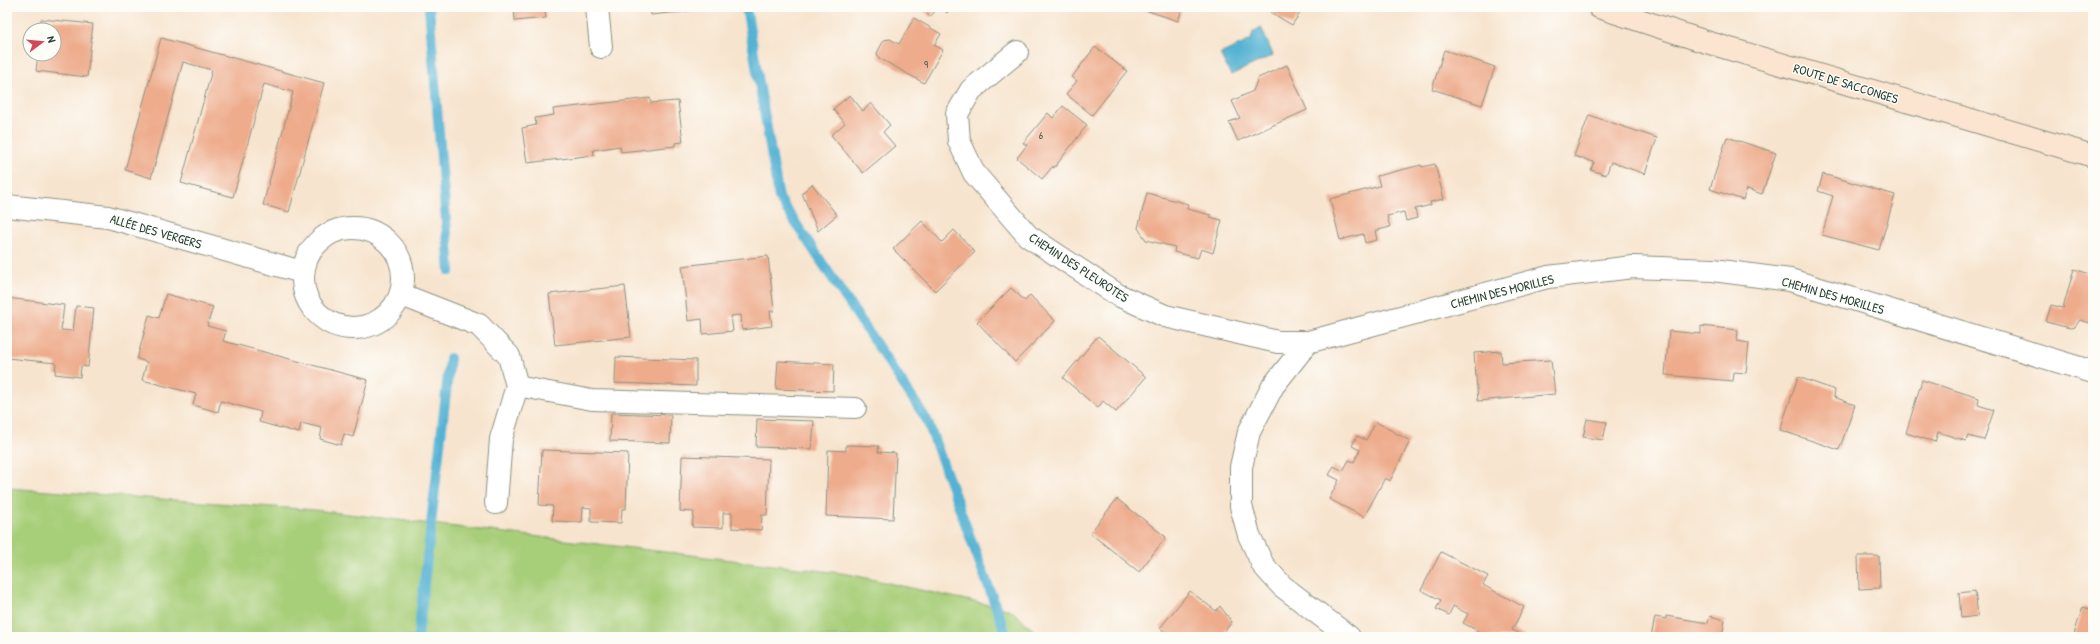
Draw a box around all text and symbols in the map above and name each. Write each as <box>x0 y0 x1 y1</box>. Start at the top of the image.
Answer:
north arrow <box>22 22 62 62</box>
text: N <box>44 34 59 44</box>
house number: 9 <box>924 57 928 71</box>
street label: ROUTE DE SACCONGES <box>1791 59 1901 108</box>
house number: 6 <box>1039 128 1044 142</box>
street label: ALLÉE DES VERGERS <box>108 209 204 253</box>
street label: CHEMIN DES PLEUROTES <box>1026 228 1132 306</box>
street label: CHEMIN DES MORILLES <box>1448 269 1556 313</box>
street label: CHEMIN DES MORILLES <box>1780 272 1886 318</box>

